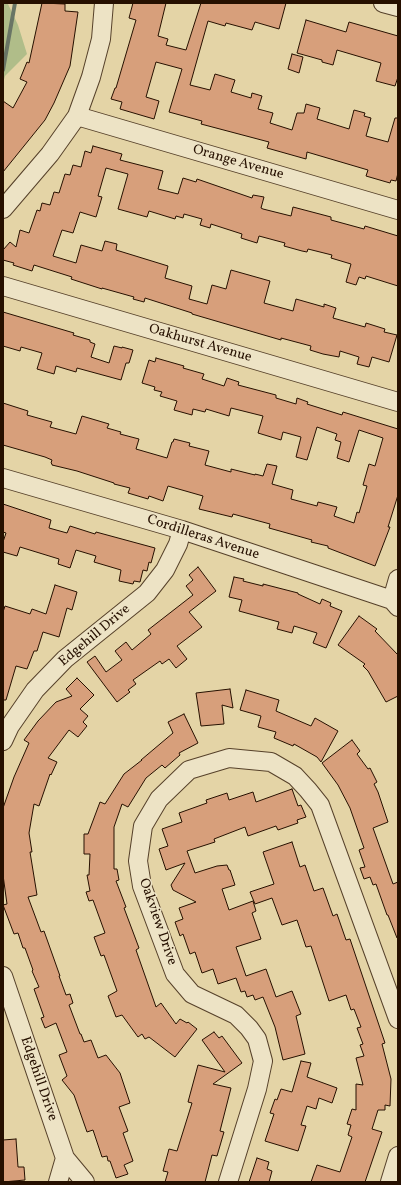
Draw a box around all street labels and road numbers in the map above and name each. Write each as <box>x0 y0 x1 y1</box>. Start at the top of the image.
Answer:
street label: Orange Avenue <box>191 142 285 184</box>
street label: Oakhurst Avenue <box>147 321 253 367</box>
street label: Cordilleras Avenue <box>145 512 261 564</box>
street label: Edgehill Drive <box>56 601 134 671</box>
street label: Oakview Drive <box>134 876 180 968</box>
street label: Edgehill Drive <box>16 1035 60 1123</box>

